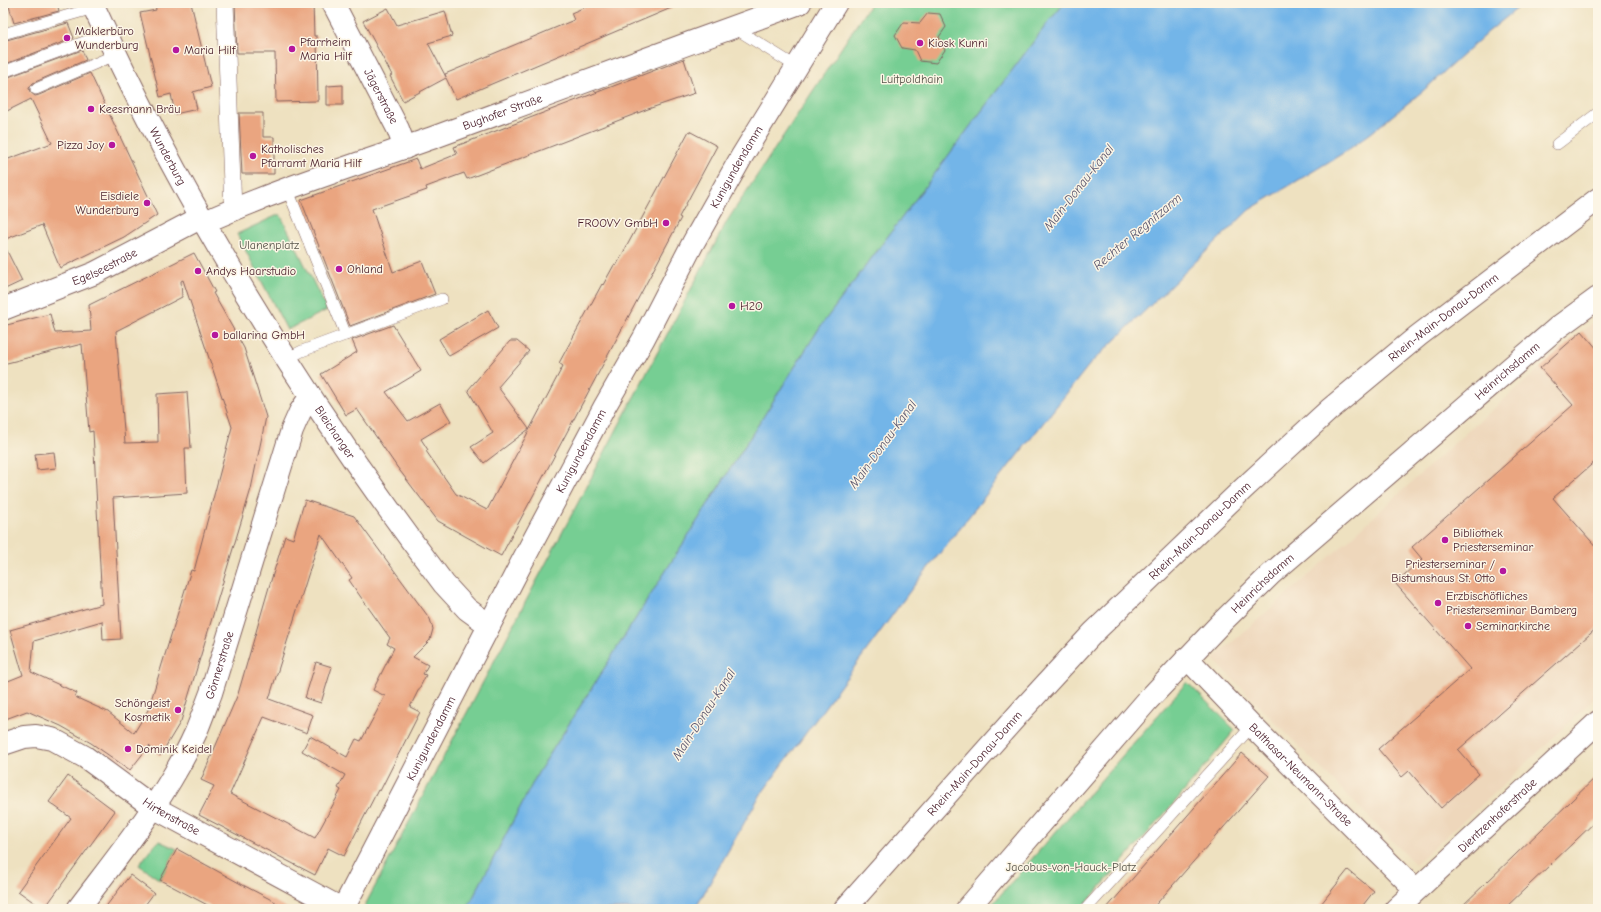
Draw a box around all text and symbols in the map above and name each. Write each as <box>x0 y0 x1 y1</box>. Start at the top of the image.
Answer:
place label: Maklerbüro Wunderburg <box>75 24 139 52</box>
marker: Maklerbüro Wunderburg <box>62 33 72 43</box>
place label: Pfarrheim Maria Hilf <box>300 35 352 63</box>
place label: Kiosk Kunni <box>928 36 987 50</box>
marker: Kiosk Kunni <box>915 38 925 48</box>
place label: Maria Hilf <box>184 43 236 57</box>
marker: Pfarrheim Maria Hilf <box>287 44 297 54</box>
marker: Maria Hilf <box>171 45 181 55</box>
street label: Jägerstraße <box>361 66 401 126</box>
park label: Luitpoldhain <box>881 72 943 86</box>
street label: Bughofer Straße <box>461 91 544 133</box>
place label: Keesmann Bräu <box>99 102 180 116</box>
marker: Keesmann Bräu <box>86 104 96 114</box>
street label: Kunigundendamm <box>707 123 766 211</box>
street label: Wunderburg <box>147 125 189 188</box>
place label: Pizza Joy <box>57 138 105 152</box>
marker: Pizza Joy <box>107 140 117 150</box>
water label: Main-Donau-Kanal <box>1040 141 1117 234</box>
place label: Katholisches Pfarramt Maria Hilf <box>261 142 362 170</box>
marker: Katholisches Pfarramt Maria Hilf <box>248 151 258 161</box>
place label: Eisdiele Wunderburg <box>75 189 139 217</box>
water label: Rechter Regnitzarm <box>1090 190 1185 273</box>
marker: Eisdiele Wunderburg <box>142 198 152 208</box>
place label: FROOVY GmbH <box>578 216 658 230</box>
marker: FROOVY GmbH <box>661 218 671 228</box>
park label: Ulanenplatz <box>239 238 300 252</box>
street label: Egelseestraße <box>70 245 140 288</box>
place label: Ohland <box>347 262 383 276</box>
place label: Andys Haarstudio <box>206 264 296 278</box>
marker: Ohland <box>334 264 344 274</box>
marker: Andys Haarstudio <box>193 266 203 276</box>
street label: Rhein-Main-Donau-Damm <box>1386 270 1501 365</box>
place label: H2O <box>740 299 763 313</box>
marker: H2O <box>727 301 737 311</box>
place label: ballarina GmbH <box>223 328 305 342</box>
marker: ballarina GmbH <box>210 330 220 340</box>
street label: Heinrichsdamm <box>1472 339 1542 403</box>
water label: Main-Donau-Kanal <box>845 397 919 492</box>
street label: Bleichanger <box>312 403 358 462</box>
street label: Kunigundendamm <box>553 407 609 495</box>
street label: Rhein-Main-Donau-Damm <box>1146 479 1254 583</box>
place label: Bibliothek Priesterseminar <box>1453 526 1534 554</box>
marker: Bibliothek Priesterseminar <box>1440 535 1450 545</box>
street label: Heinrichsdamm <box>1228 550 1297 616</box>
place label: Priesterseminar / Bistumshaus St. Otto <box>1391 557 1495 585</box>
marker: Priesterseminar / Bistumshaus St. Otto <box>1498 566 1508 576</box>
place label: Erzbischöfliches Priesterseminar Bamberg <box>1446 589 1577 617</box>
marker: Erzbischöfliches Priesterseminar Bamberg <box>1433 598 1443 608</box>
place label: Seminarkirche <box>1476 619 1550 633</box>
marker: Seminarkirche <box>1463 621 1473 631</box>
street label: Gönnerstraße <box>202 630 237 701</box>
water label: Main-Donau-Kanal <box>668 666 738 763</box>
street label: Kunigundendamm <box>404 694 459 783</box>
place label: Schöngeist Kosmetik <box>115 696 171 724</box>
marker: Schöngeist Kosmetik <box>173 705 183 715</box>
street label: Rhein-Main-Donau-Damm <box>924 708 1025 819</box>
street label: Balthasar-Neumann-Straße <box>1246 720 1355 829</box>
place label: Dominik Keidel <box>136 742 212 756</box>
marker: Dominik Keidel <box>123 744 133 754</box>
street label: Dientzenhoferstraße <box>1455 775 1540 855</box>
street label: Hirtenstraße <box>140 795 202 838</box>
park label: Jacobus-von-Hauck-Platz <box>1006 860 1137 874</box>

